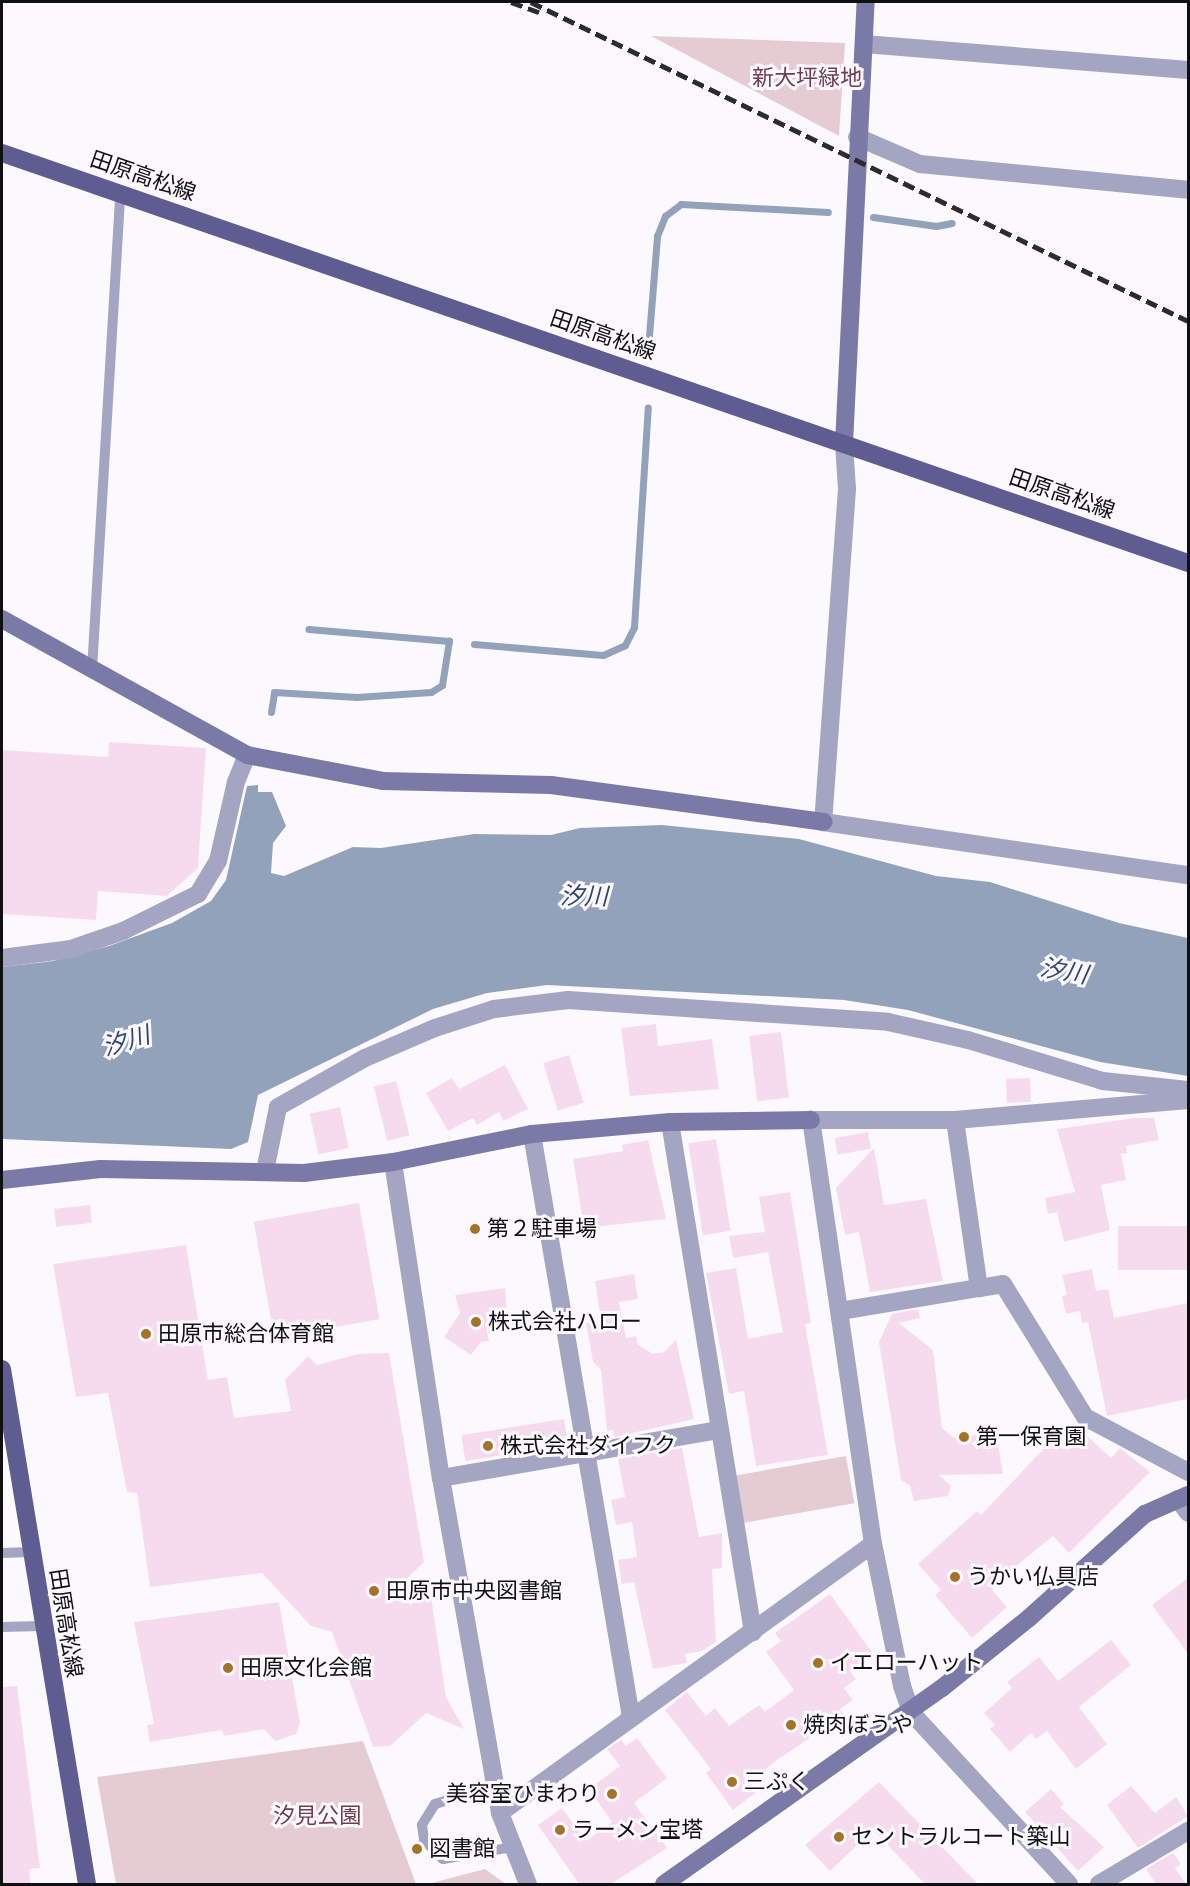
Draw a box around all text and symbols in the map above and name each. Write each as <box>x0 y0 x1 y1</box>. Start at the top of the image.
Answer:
park label: 新大坪緑地 <box>752 65 862 91</box>
street label: 田原高松線 <box>87 146 199 206</box>
street label: 田原高松線 <box>547 305 659 365</box>
street label: 田原高松線 <box>1006 464 1118 524</box>
water label: 汐川 <box>560 881 608 911</box>
water label: 汐川 <box>1038 953 1090 989</box>
water label: 汐川 <box>99 1020 153 1062</box>
place label: 第２駐車場 <box>487 1216 597 1242</box>
marker: 第２駐車場 <box>468 1222 482 1236</box>
place label: 株式会社ハロー <box>488 1309 642 1335</box>
marker: 株式会社ハロー <box>469 1315 483 1329</box>
place label: 田原市総合体育館 <box>158 1321 334 1347</box>
marker: 田原市総合体育館 <box>139 1327 153 1341</box>
place label: 第一保育園 <box>976 1424 1086 1450</box>
marker: 第一保育園 <box>957 1430 971 1444</box>
place label: 株式会社ダイフク <box>500 1433 676 1459</box>
marker: 株式会社ダイフク <box>481 1439 495 1453</box>
place label: うかい仏具店 <box>967 1564 1099 1590</box>
street label: 田原高松線 <box>44 1567 88 1679</box>
marker: うかい仏具店 <box>948 1570 962 1584</box>
place label: 田原市中央図書館 <box>386 1578 562 1604</box>
marker: 田原市中央図書館 <box>367 1584 381 1598</box>
place label: イエローハット <box>830 1650 984 1676</box>
place label: 田原文化会館 <box>240 1655 372 1681</box>
marker: イエローハット <box>811 1656 825 1670</box>
marker: 田原文化会館 <box>221 1661 235 1675</box>
place label: 焼肉ぼうや <box>803 1712 913 1738</box>
marker: 焼肉ぼうや <box>784 1718 798 1732</box>
place label: 三ぷく <box>744 1769 810 1795</box>
marker: 三ぷく <box>725 1775 739 1789</box>
place label: 美容室ひまわり <box>446 1781 600 1807</box>
marker: 美容室ひまわり <box>605 1787 619 1801</box>
park label: 汐見公園 <box>273 1803 361 1829</box>
place label: ラーメン宝塔 <box>572 1817 704 1843</box>
marker: ラーメン宝塔 <box>553 1823 567 1837</box>
place label: セントラルコート築山 <box>851 1824 1071 1850</box>
marker: セントラルコート築山 <box>832 1830 846 1844</box>
place label: 図書館 <box>429 1836 495 1862</box>
marker: 図書館 <box>410 1842 424 1856</box>

